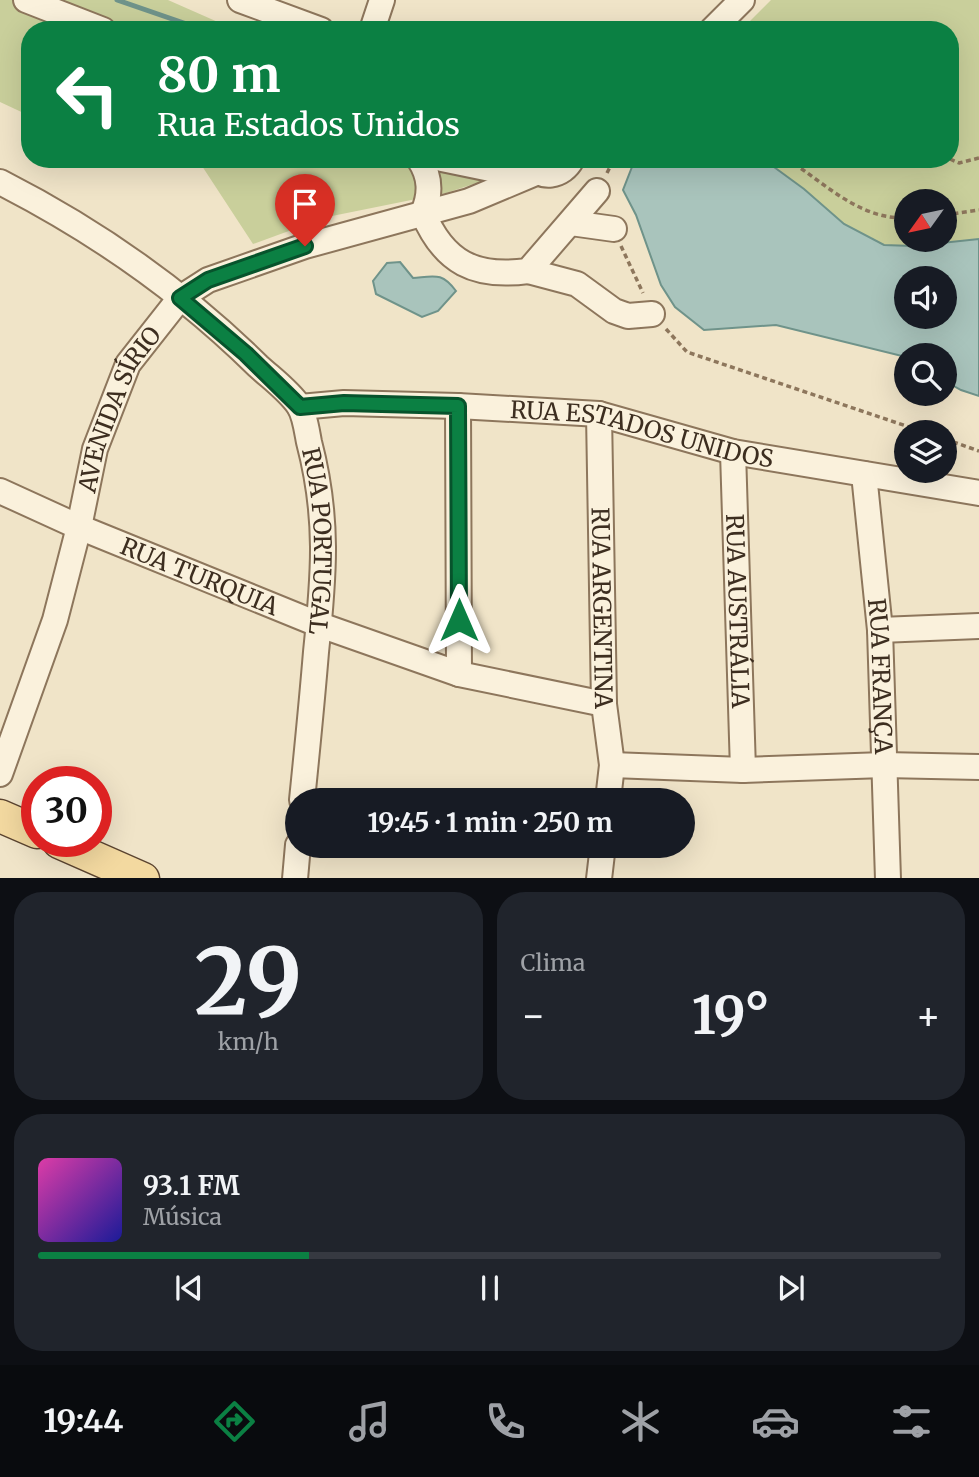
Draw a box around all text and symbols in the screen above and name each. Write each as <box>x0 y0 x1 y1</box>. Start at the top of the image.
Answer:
text: 80 m <box>157 44 280 105</box>
icon: left <box>42 49 133 140</box>
text: Rua Estados Unidos <box>157 105 460 145</box>
pin <box>275 174 335 246</box>
icon: arrive <box>286 185 324 223</box>
north arrow <box>894 189 957 252</box>
map controls <box>894 189 957 483</box>
button: sound <box>894 266 957 329</box>
street label: AVENIDA SÍRIO <box>71 320 168 496</box>
button: search <box>894 343 957 406</box>
street label: RUA ESTADOS UNIDOS <box>509 393 776 474</box>
button: layers <box>894 420 957 483</box>
street label: RUA PORTUGAL <box>295 444 339 636</box>
street label: RUA ARGENTINA <box>585 507 620 710</box>
street label: RUA AUSTRÁLIA <box>719 513 757 710</box>
street label: RUA TURQUIA <box>116 530 284 622</box>
position arrow <box>422 583 496 657</box>
street label: RUA FRANÇA <box>861 597 900 756</box>
speed limit sign: 30 <box>21 766 112 857</box>
text: 19:45 · 1 min · 250 m <box>367 806 613 839</box>
text: 29 <box>194 924 302 1039</box>
text: Clima <box>521 948 585 977</box>
text: 19° <box>692 983 770 1048</box>
text: − <box>521 992 546 1039</box>
text: + <box>916 992 941 1039</box>
text: km/h <box>218 1027 279 1056</box>
text: 93.1 FM <box>143 1169 240 1202</box>
text: Música <box>143 1202 222 1231</box>
icon: previous <box>170 1269 208 1307</box>
icon: pause <box>471 1269 509 1307</box>
icon: next <box>772 1269 810 1307</box>
icon: directions <box>210 1397 259 1446</box>
icon: music <box>345 1397 394 1446</box>
icon: phone <box>481 1397 530 1446</box>
icon: climate <box>616 1397 665 1446</box>
icon: car <box>751 1397 800 1446</box>
icon: filters <box>887 1397 936 1446</box>
text: 19:44 <box>43 1401 123 1441</box>

